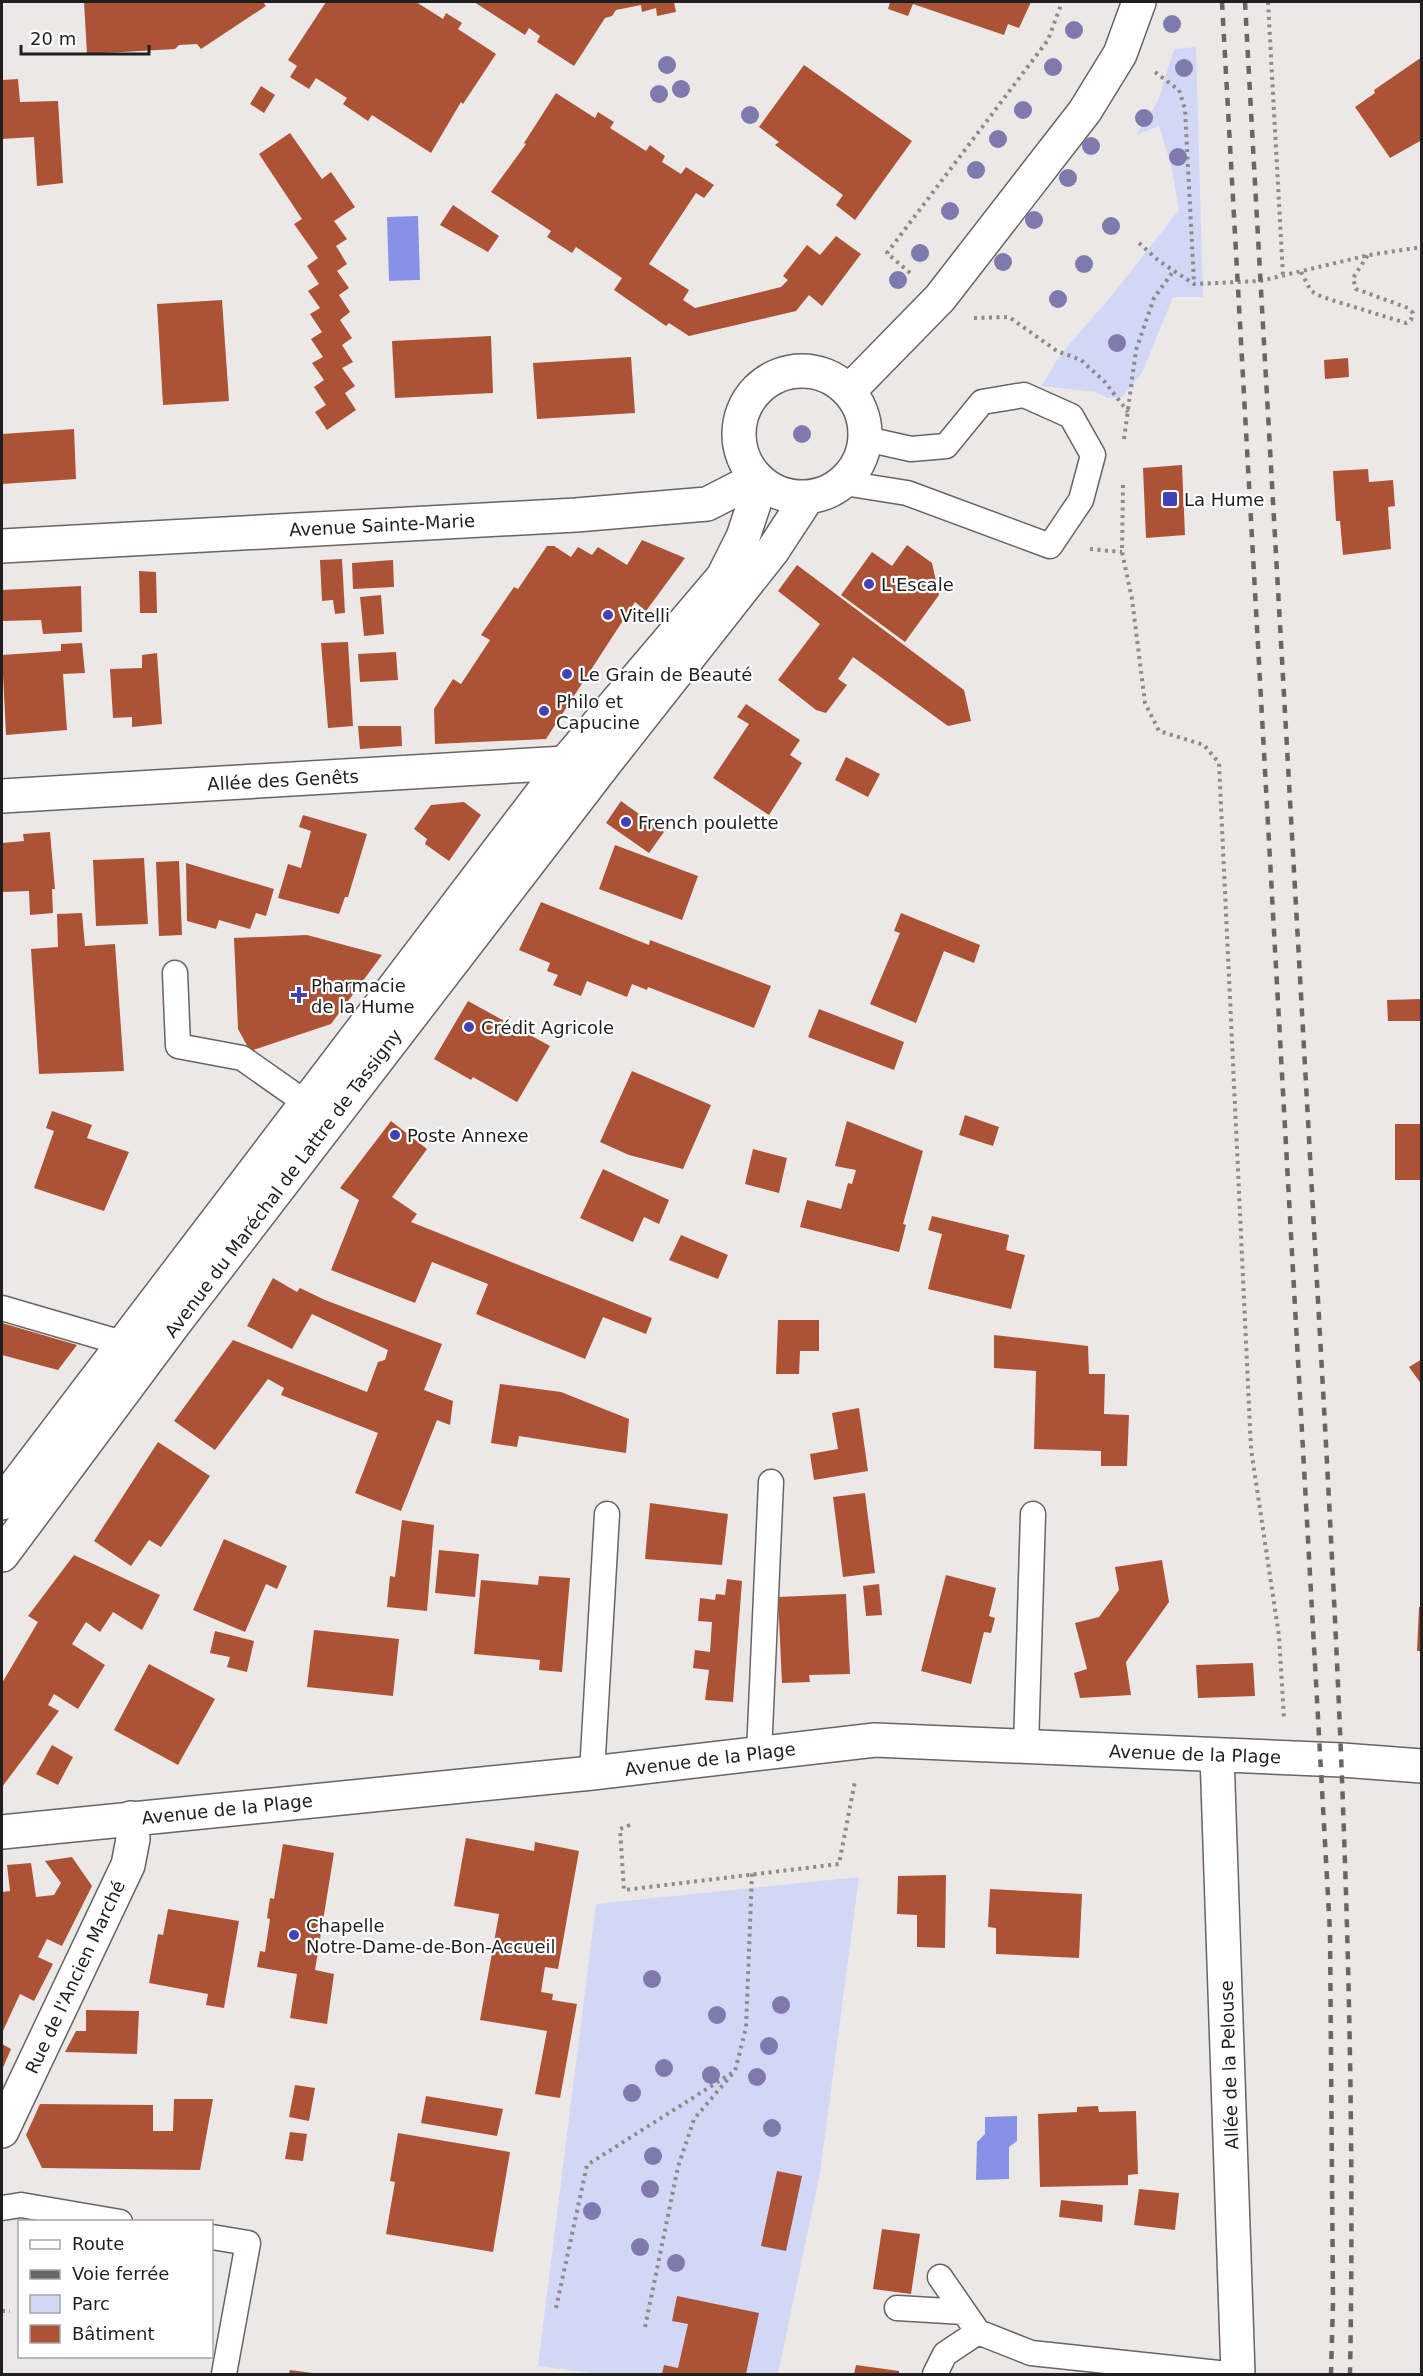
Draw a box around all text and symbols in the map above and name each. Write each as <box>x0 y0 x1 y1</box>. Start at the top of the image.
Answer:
scale bar <box>21 18 148 56</box>
text: 20 m <box>30 28 76 49</box>
place label: La Hume <box>1184 489 1264 510</box>
marker: La Hume <box>1161 490 1179 508</box>
street label: Avenue Sainte-Marie <box>289 510 475 540</box>
place label: L'Escale <box>881 574 954 595</box>
marker: L'Escale <box>862 577 876 591</box>
place label: Vitelli <box>620 605 670 626</box>
marker: Vitelli <box>601 608 615 622</box>
place label: Le Grain de Beauté <box>579 664 752 685</box>
marker: Le Grain de Beauté <box>560 667 574 681</box>
place label: Philo et Capucine <box>556 691 640 733</box>
marker: Philo et Capucine <box>537 704 551 718</box>
street label: Allée des Genêts <box>207 766 359 794</box>
place label: French poulette <box>638 812 779 833</box>
marker: French poulette <box>619 815 633 829</box>
place label: Pharmacie de la Hume <box>311 975 415 1017</box>
marker: Pharmacie de la Hume <box>292 988 306 1002</box>
place label: Crédit Agricole <box>481 1017 614 1038</box>
marker: Crédit Agricole <box>462 1020 476 1034</box>
street label: Avenue du Maréchal de Lattre de Tassigny <box>160 1024 406 1341</box>
place label: Poste Annexe <box>407 1125 529 1146</box>
marker: Poste Annexe <box>388 1128 402 1142</box>
street label: Avenue de la Plage <box>623 1738 797 1780</box>
street label: Avenue de la Plage <box>1109 1741 1281 1767</box>
street label: Avenue de la Plage <box>140 1790 314 1828</box>
street label: Rue de l'Ancien Marché <box>21 1877 129 2077</box>
place label: Chapelle Notre-Dame-de-Bon-Accueil <box>306 1915 556 1957</box>
marker: Chapelle Notre-Dame-de-Bon-Accueil <box>287 1928 301 1942</box>
street label: Allée de la Pelouse <box>1216 1980 1242 2150</box>
legend <box>18 2220 213 2358</box>
text: Route <box>72 2233 124 2254</box>
text: Voie ferrée <box>72 2263 169 2284</box>
text: Parc <box>72 2293 110 2314</box>
text: Bâtiment <box>72 2323 155 2344</box>

